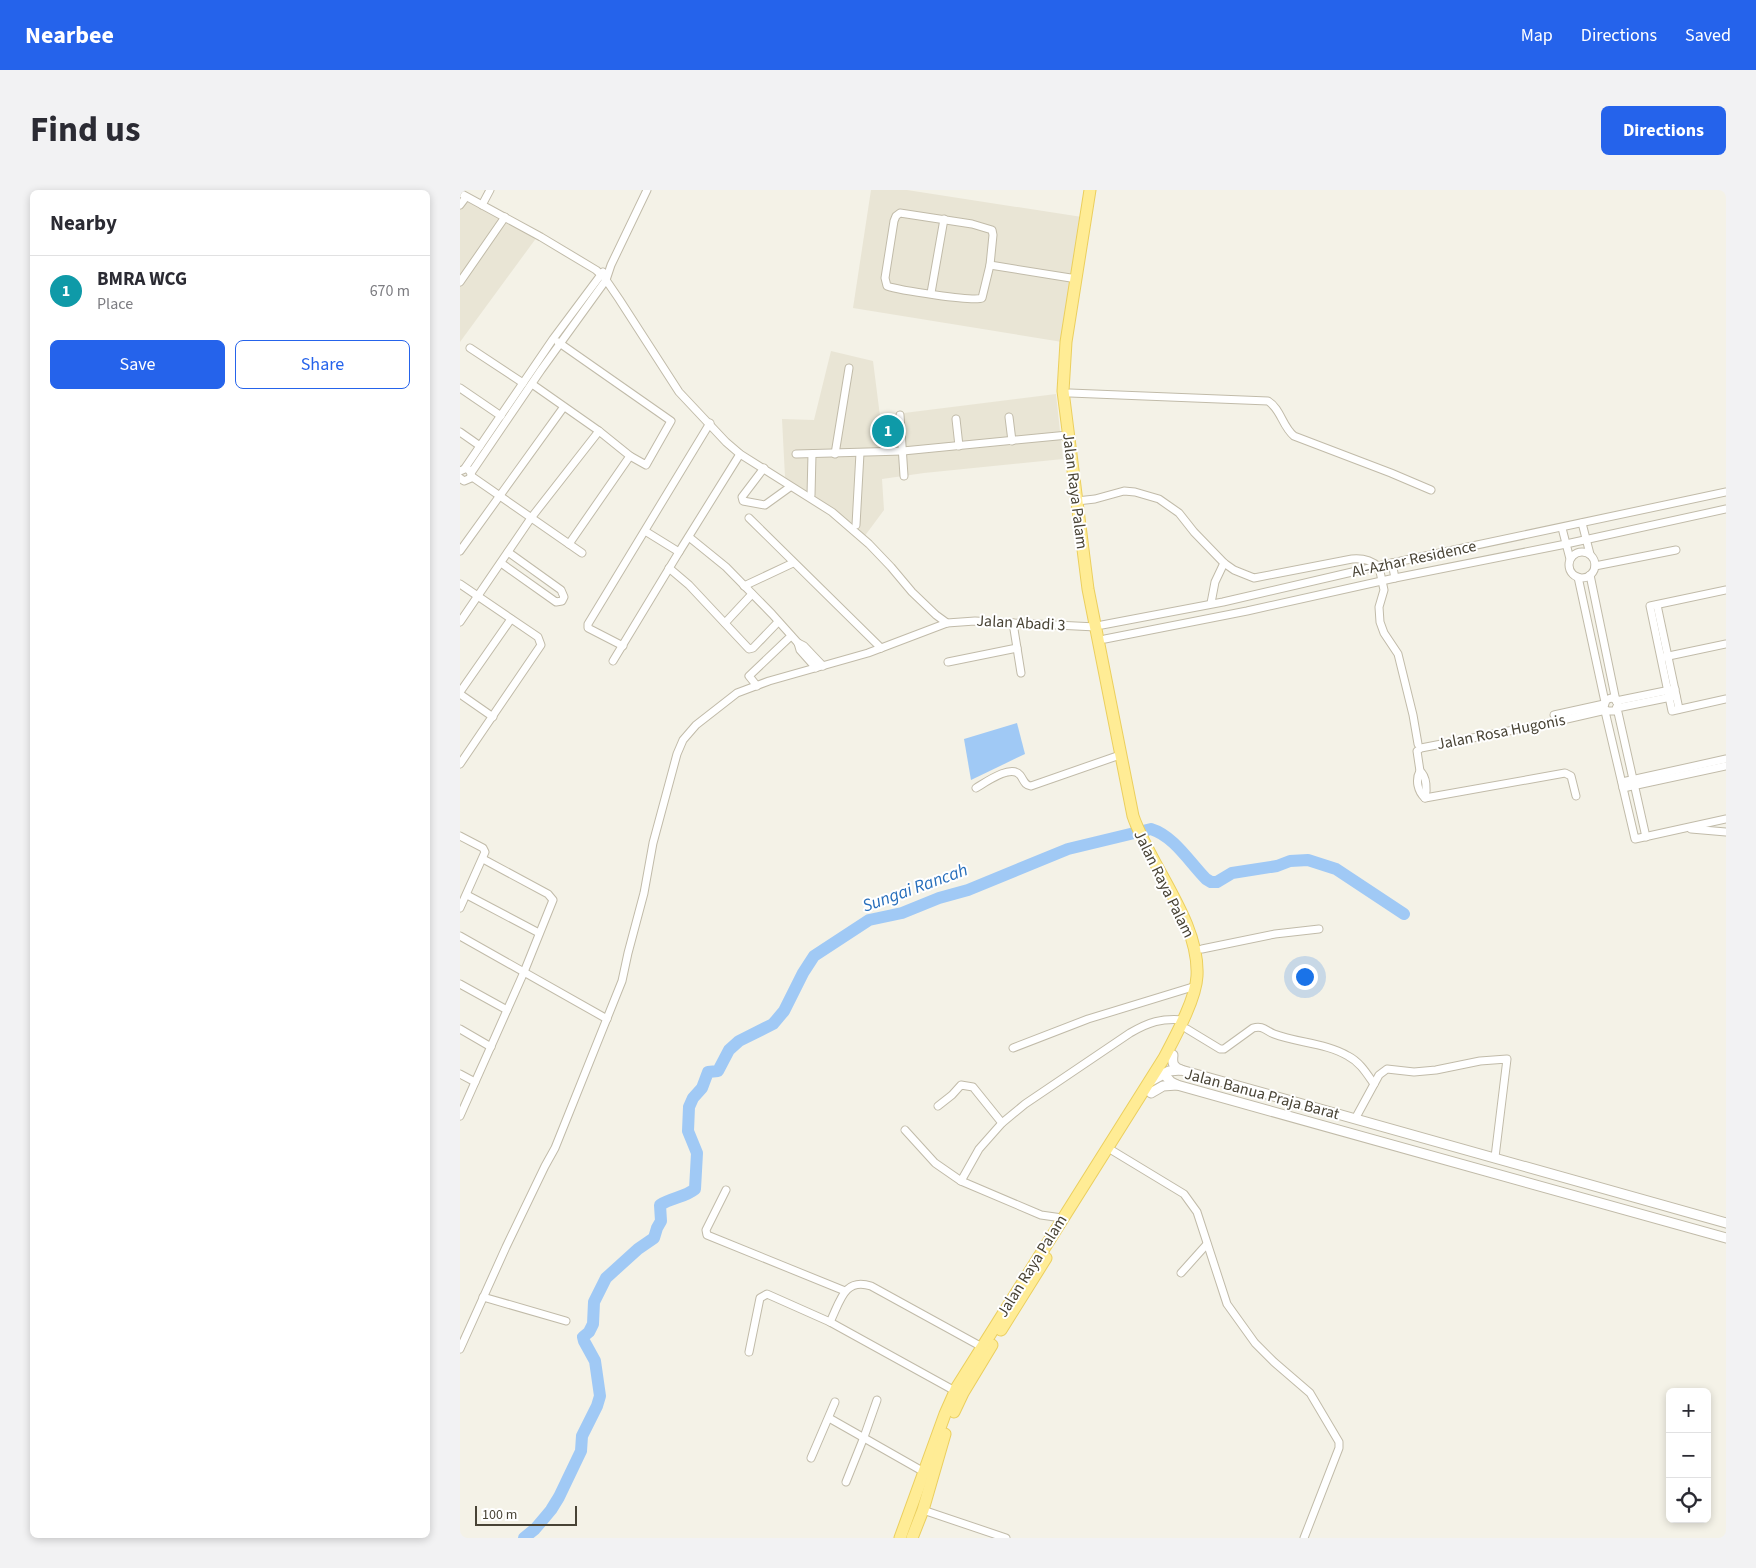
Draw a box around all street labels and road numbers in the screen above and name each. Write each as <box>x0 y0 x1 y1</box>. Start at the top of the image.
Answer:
street label: Jalan Raya Palam <box>1057 431 1093 551</box>
street label: Al-Azhar Residence <box>1350 535 1478 583</box>
street label: Jalan Abadi 3 <box>976 610 1066 636</box>
street label: Jalan Rosa Hugonis <box>1435 709 1567 755</box>
street label: Jalan Raya Palam <box>1128 827 1200 941</box>
street label: Jalan Banua Praja Barat <box>1182 1063 1342 1125</box>
street label: Jalan Raya Palam <box>992 1210 1072 1322</box>

